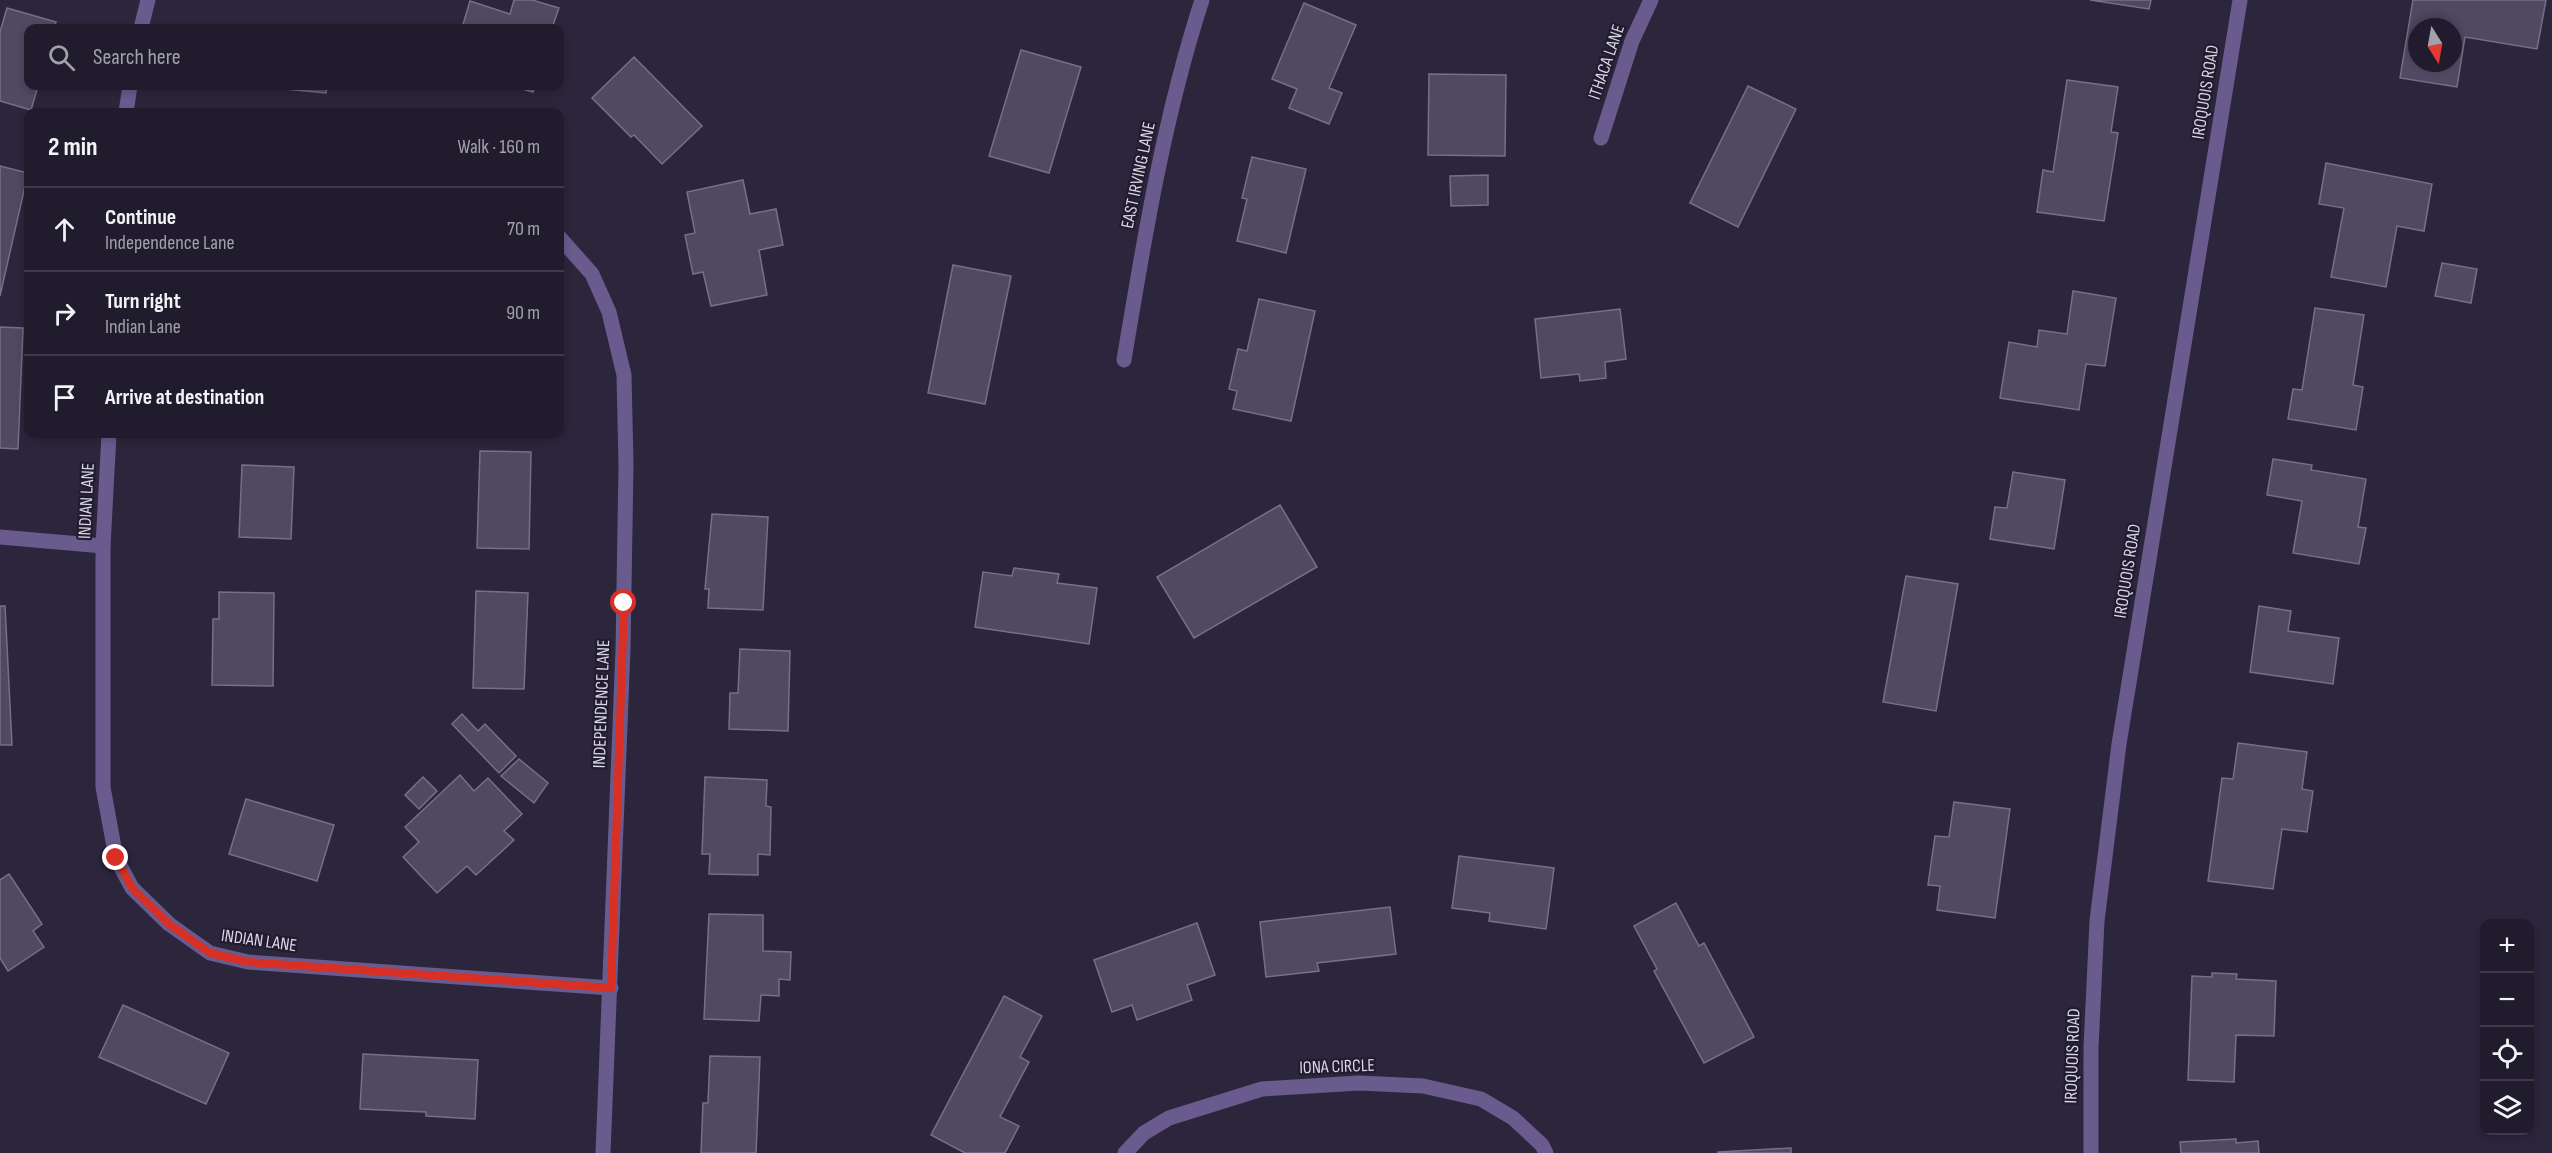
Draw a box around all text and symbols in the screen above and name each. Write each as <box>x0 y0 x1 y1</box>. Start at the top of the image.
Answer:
north arrow <box>2408 18 2462 72</box>
street label: ITHACA LANE <box>1584 22 1629 103</box>
search box <box>24 24 564 90</box>
icon: search <box>45 41 78 74</box>
street label: IROQUOIS ROAD <box>2188 43 2223 141</box>
text: Search here <box>93 44 180 71</box>
street label: EAST IRVING LANE <box>1117 120 1160 230</box>
text: 2 min <box>48 132 98 163</box>
text: Walk · 160 m <box>457 135 540 159</box>
text: Continue <box>105 204 176 231</box>
icon: ahead <box>48 213 81 246</box>
text: 70 m <box>507 217 540 241</box>
text: Independence Lane <box>105 231 235 255</box>
text: Turn right <box>105 288 181 315</box>
icon: right <box>48 297 81 330</box>
text: 90 m <box>506 301 540 325</box>
text: Indian Lane <box>105 315 181 339</box>
icon: arrive <box>48 381 81 414</box>
text: Arrive at destination <box>105 384 264 411</box>
street label: INDIAN LANE <box>74 462 99 540</box>
street label: IROQUOIS ROAD <box>2110 522 2145 620</box>
route start <box>610 589 636 615</box>
street label: INDEPENDENCE LANE <box>589 639 614 769</box>
route end <box>102 844 128 870</box>
map controls <box>2480 919 2534 1135</box>
button: + <box>2480 919 2534 973</box>
street label: INDIAN LANE <box>220 925 298 956</box>
button: − <box>2480 973 2534 1027</box>
street label: IROQUOIS ROAD <box>2060 1008 2085 1104</box>
button: locate <box>2480 1027 2534 1081</box>
street label: IONA CIRCLE <box>1299 1055 1375 1078</box>
button: layers <box>2480 1081 2534 1135</box>

